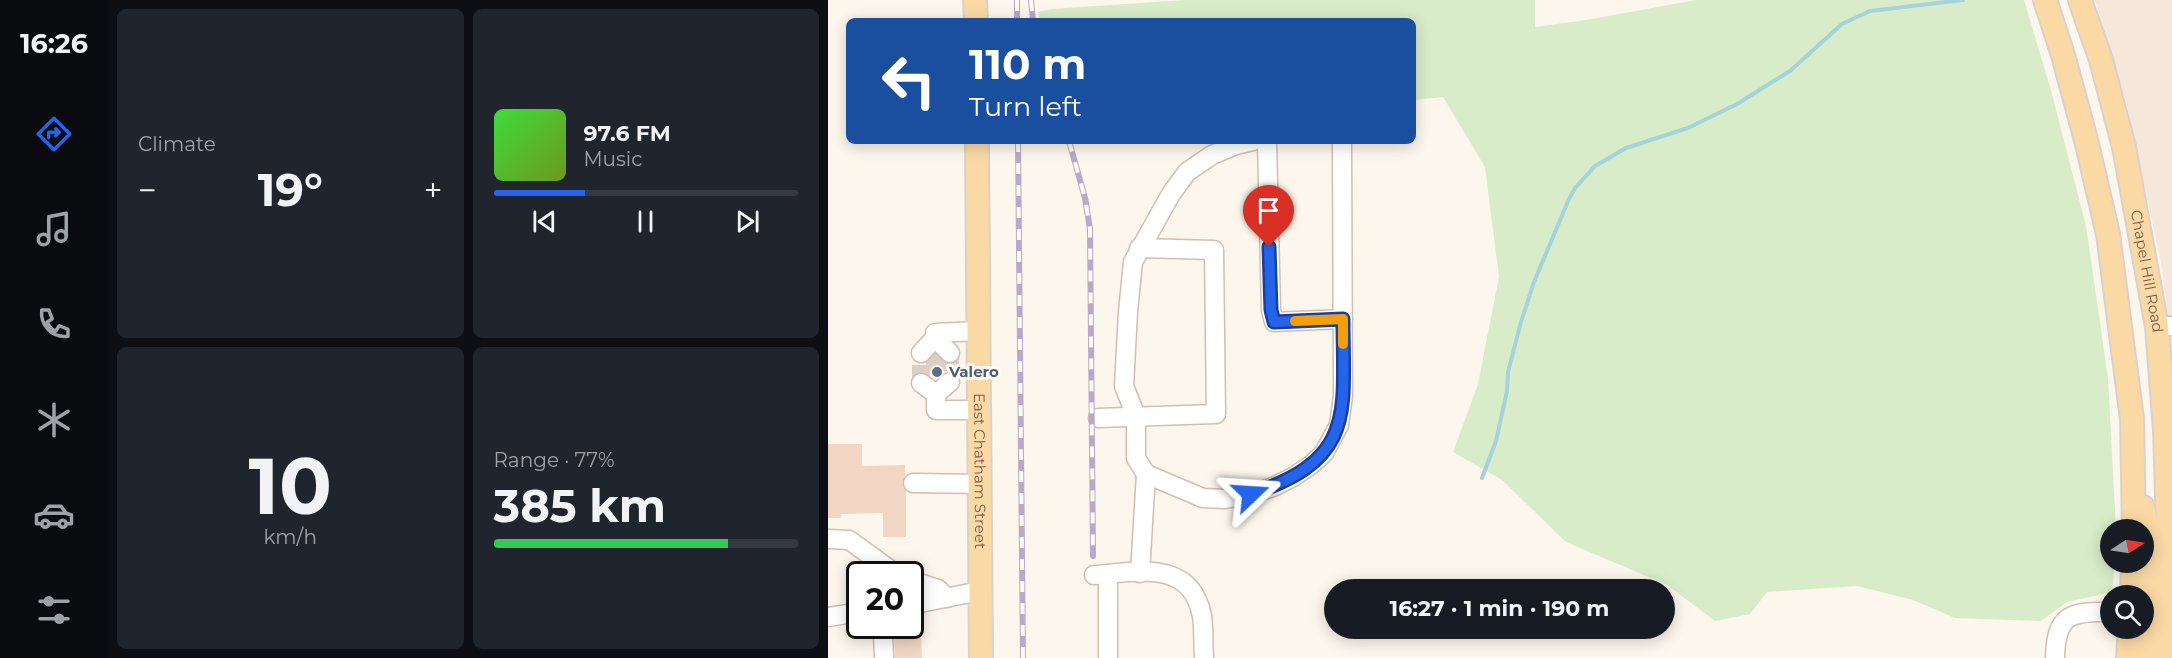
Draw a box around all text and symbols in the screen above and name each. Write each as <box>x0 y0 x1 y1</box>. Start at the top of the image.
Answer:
text: 16:26 <box>20 27 88 60</box>
text: 110 m <box>969 38 1086 90</box>
icon: left <box>870 42 948 120</box>
text: Turn left <box>969 90 1082 123</box>
icon: directions <box>33 113 75 155</box>
text: 97.6 FM <box>584 120 671 147</box>
text: Climate <box>138 132 216 156</box>
text: Music <box>584 147 642 171</box>
text: 19° <box>258 162 323 217</box>
text: − <box>138 170 157 210</box>
text: + <box>424 170 443 210</box>
pin <box>1243 185 1294 247</box>
icon: arrive <box>1252 194 1285 227</box>
icon: previous <box>528 205 561 238</box>
icon: pause <box>629 205 662 238</box>
icon: next <box>731 205 764 238</box>
icon: music <box>33 208 75 250</box>
street label: Chapel Hill Road <box>2127 208 2167 333</box>
icon: phone <box>33 303 75 345</box>
place label: Valero <box>948 362 999 381</box>
marker: Valero <box>930 365 944 379</box>
street label: East Chatham Street <box>970 393 990 549</box>
icon: climate <box>33 399 75 441</box>
text: 10 <box>248 438 332 534</box>
text: Range · 77% <box>494 448 615 472</box>
position arrow <box>1219 462 1283 526</box>
text: 385 km <box>494 478 666 533</box>
icon: car <box>33 494 75 536</box>
north arrow <box>2100 519 2154 573</box>
map controls <box>2100 519 2154 639</box>
text: km/h <box>264 525 317 549</box>
speed limit sign: 20 <box>846 561 924 639</box>
button: search <box>2100 585 2154 639</box>
icon: filters <box>33 589 75 631</box>
text: 16:27 · 1 min · 190 m <box>1390 595 1609 622</box>

